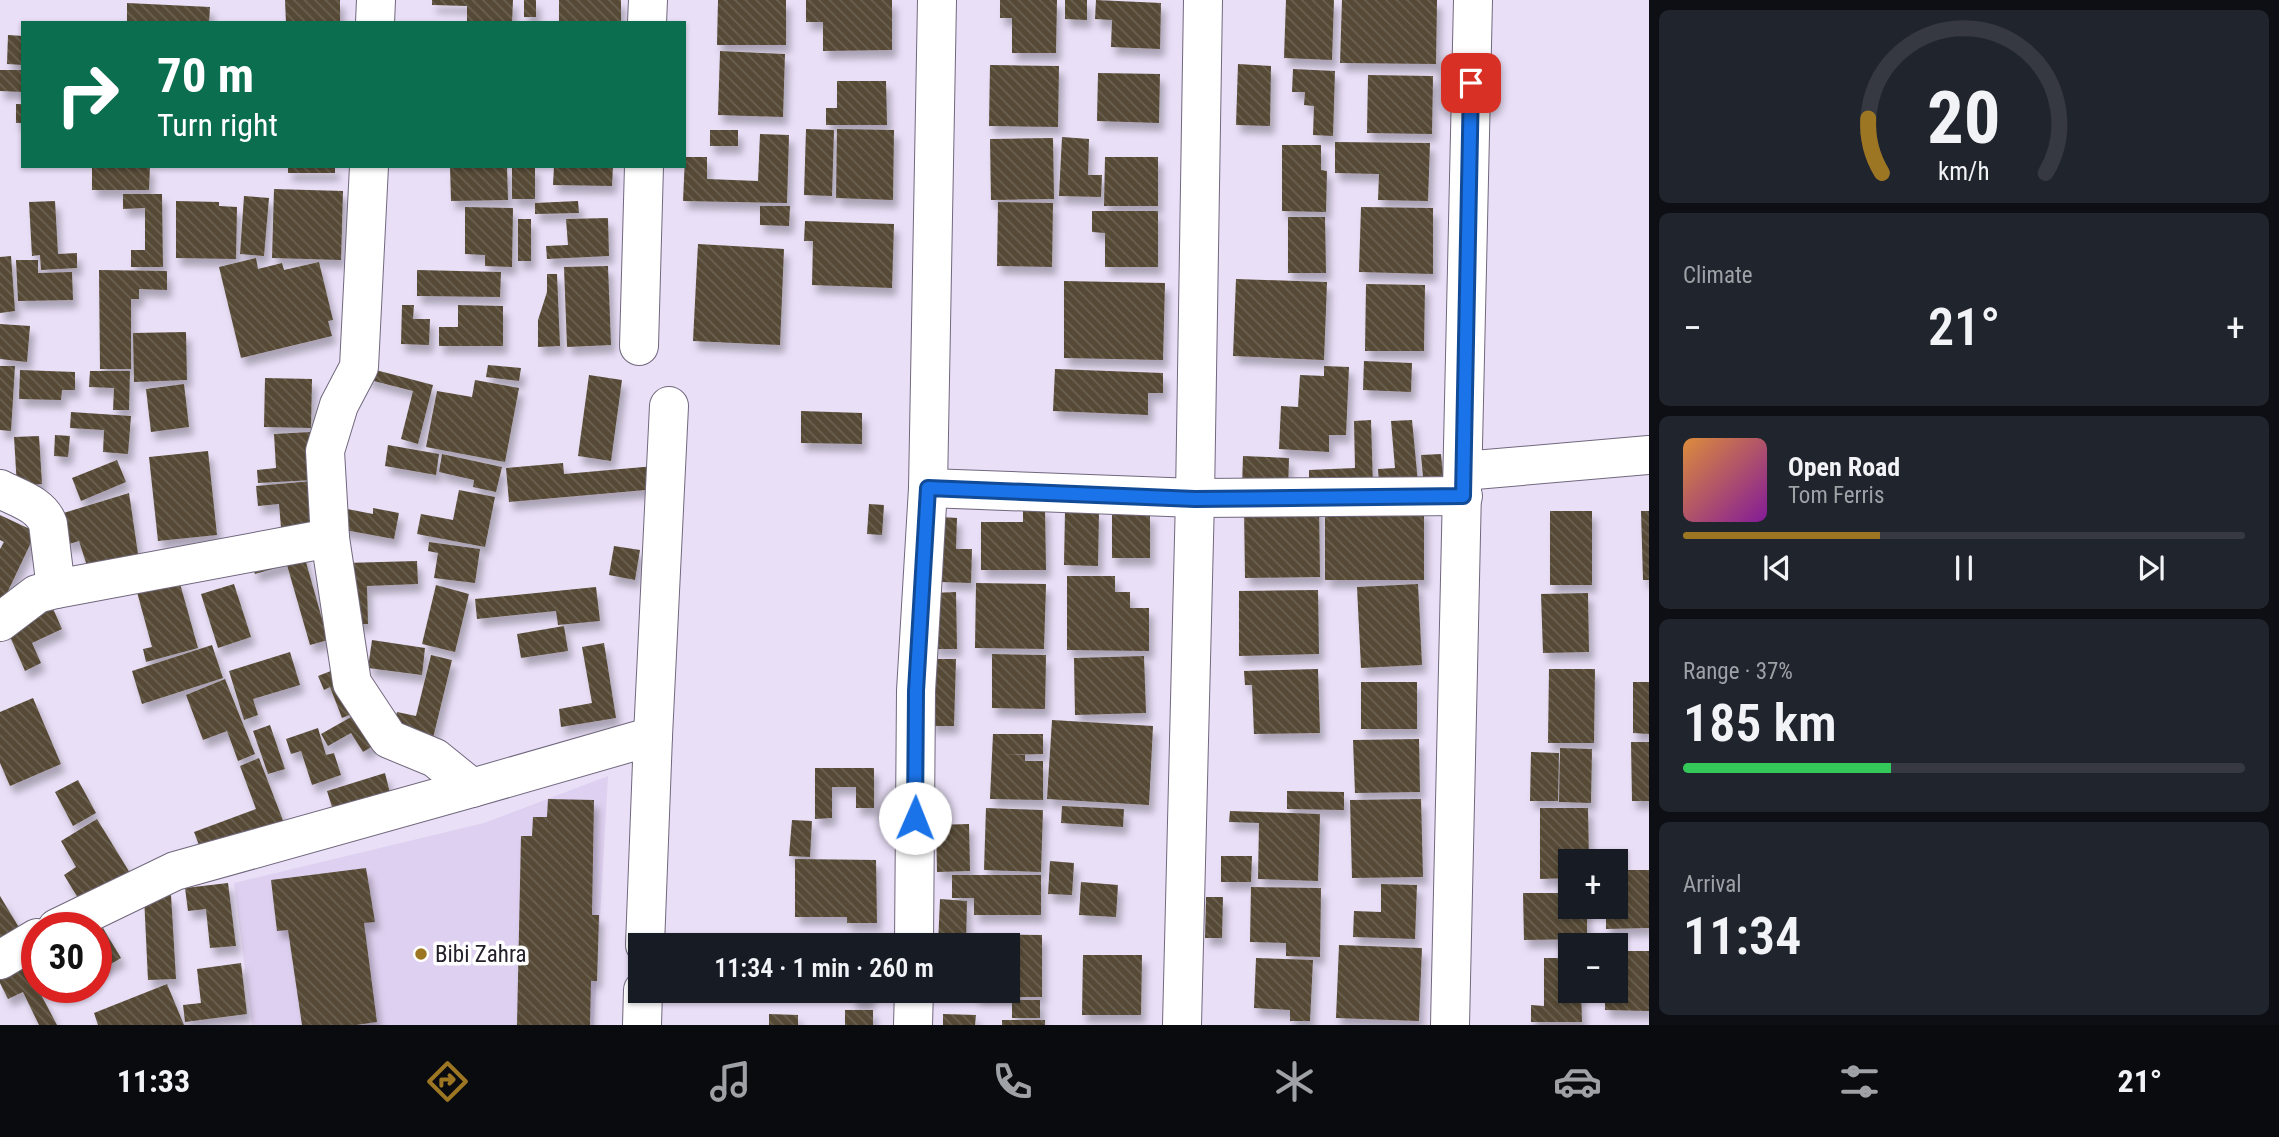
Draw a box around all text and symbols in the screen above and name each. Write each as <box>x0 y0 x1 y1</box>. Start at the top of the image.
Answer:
text: 70 m <box>157 47 254 104</box>
icon: right <box>42 49 133 140</box>
pin <box>1441 53 1501 113</box>
icon: arrive <box>1452 64 1490 102</box>
text: 20 <box>1927 75 2001 161</box>
text: Turn right <box>157 106 278 144</box>
text: km/h <box>1938 156 1990 185</box>
text: Climate <box>1683 262 1753 289</box>
text: 21° <box>1928 297 2000 358</box>
text: − <box>1683 306 1702 350</box>
text: + <box>2226 306 2245 350</box>
text: Open Road <box>1788 452 1900 482</box>
text: Tom Ferris <box>1788 482 1884 509</box>
icon: previous <box>1758 549 1796 587</box>
icon: pause <box>1945 549 1983 587</box>
icon: next <box>2132 549 2170 587</box>
text: Range · 37% <box>1683 658 1793 685</box>
text: 185 km <box>1683 693 1837 754</box>
position arrow <box>878 781 952 855</box>
map controls <box>1558 849 1628 1003</box>
button: + <box>1558 849 1628 919</box>
text: Arrival <box>1683 871 1742 898</box>
text: 11:34 <box>1683 906 1801 967</box>
speed limit sign: 30 <box>21 912 112 1003</box>
button: − <box>1558 933 1628 1003</box>
place label: Bibi Zahra <box>435 941 526 968</box>
marker: Bibi Zahra <box>413 946 429 962</box>
text: 11:34 · 1 min · 260 m <box>714 953 934 983</box>
icon: directions <box>423 1057 472 1106</box>
icon: music <box>706 1057 755 1106</box>
icon: phone <box>988 1057 1037 1106</box>
icon: climate <box>1270 1057 1319 1106</box>
icon: car <box>1553 1057 1602 1106</box>
icon: filters <box>1835 1057 1884 1106</box>
text: 11:33 <box>117 1062 190 1100</box>
text: 21° <box>2118 1062 2162 1100</box>

